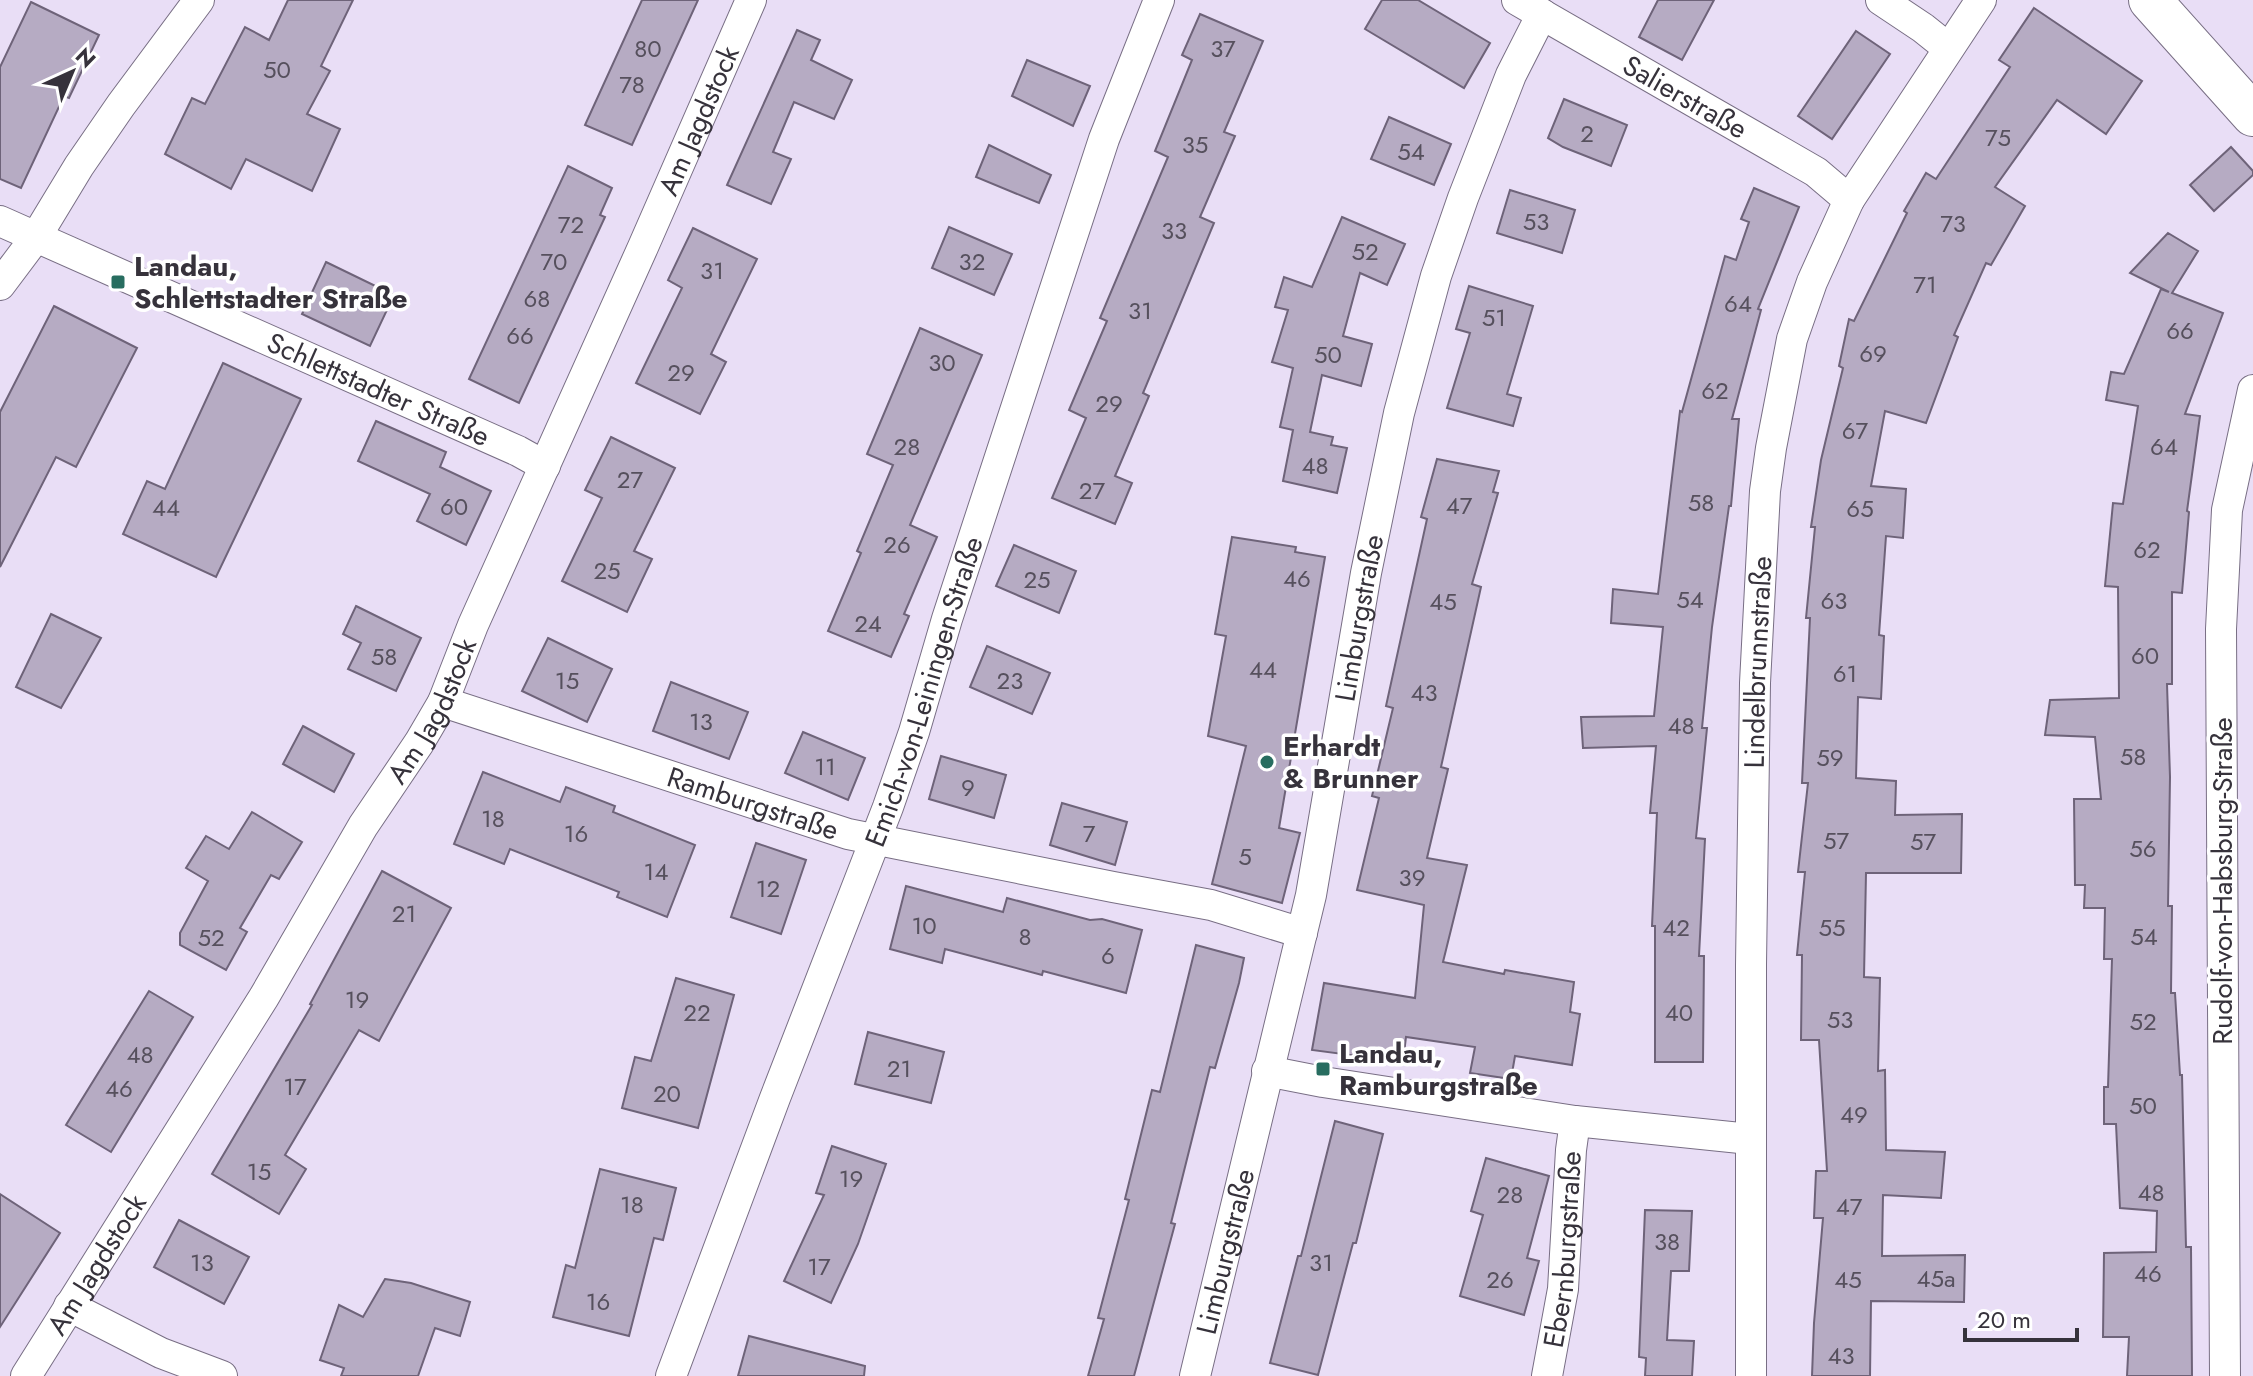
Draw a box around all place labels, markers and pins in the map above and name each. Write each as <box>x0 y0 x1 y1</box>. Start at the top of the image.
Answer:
place label: Landau, Schlettstadter Straße <box>134 246 408 319</box>
marker: Landau, Schlettstadter Straße <box>109 273 127 291</box>
place label: Erhardt & Brunner <box>1283 726 1419 799</box>
marker: Erhardt & Brunner <box>1258 753 1276 771</box>
place label: Landau, Ramburgstraße <box>1339 1033 1538 1106</box>
marker: Landau, Ramburgstraße <box>1314 1060 1332 1078</box>

